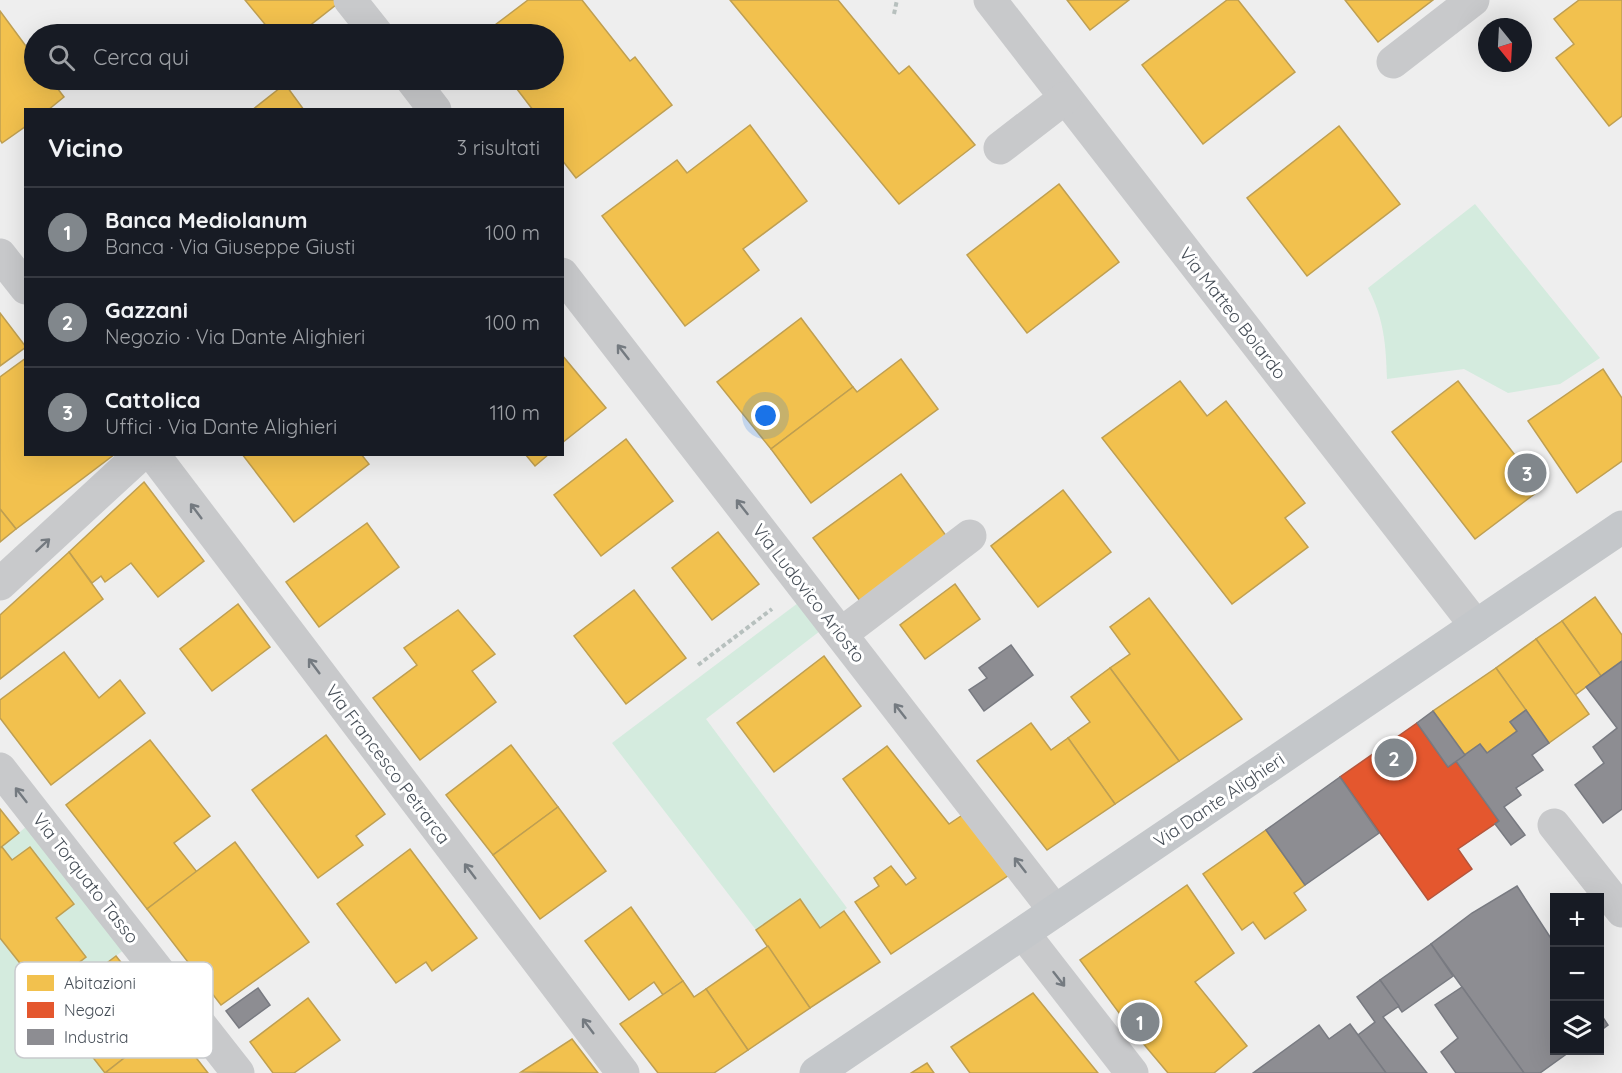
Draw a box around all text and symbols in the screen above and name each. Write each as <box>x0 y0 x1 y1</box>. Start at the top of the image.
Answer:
north arrow <box>1478 18 1532 72</box>
search box <box>24 24 564 90</box>
icon: search <box>45 41 78 74</box>
text: Cerca qui <box>93 43 189 71</box>
text: Vicino <box>48 131 123 164</box>
text: 3 risultati <box>457 135 540 160</box>
text: Banca Mediolanum <box>105 206 308 234</box>
text: 1 <box>64 220 71 245</box>
text: 100 m <box>485 220 540 245</box>
text: Banca · Via Giuseppe Giusti <box>105 234 355 259</box>
street label: Via Matteo Boiardo <box>1174 242 1292 384</box>
text: Gazzani <box>105 296 188 324</box>
text: 2 <box>62 310 73 335</box>
text: 100 m <box>485 310 540 335</box>
text: Negozio · Via Dante Alighieri <box>105 324 365 349</box>
one-way arrow <box>617 345 629 361</box>
text: Cattolica <box>105 386 201 414</box>
text: 3 <box>62 400 73 425</box>
text: 110 m <box>490 400 540 425</box>
your location <box>751 401 780 430</box>
text: Uffici · Via Dante Alighieri <box>105 414 337 439</box>
pin: 3 <box>1508 450 1546 496</box>
one-way arrow <box>736 499 749 515</box>
one-way arrow <box>189 503 202 519</box>
street label: Via Ludovico Ariosto <box>748 519 870 667</box>
one-way arrow <box>35 538 50 552</box>
one-way arrow <box>307 658 320 674</box>
street label: Via Francesco Petrarca <box>320 680 456 848</box>
one-way arrow <box>894 703 907 719</box>
pin: 2 <box>1374 736 1414 780</box>
street label: Via Dante Alighieri <box>1149 748 1289 852</box>
one-way arrow <box>14 788 27 804</box>
street label: Via Torquato Tasso <box>28 808 144 948</box>
one-way arrow <box>1013 857 1026 873</box>
one-way arrow <box>464 864 476 880</box>
map controls <box>1550 893 1604 1055</box>
button: + <box>1550 893 1604 947</box>
button: − <box>1550 947 1604 1001</box>
legend <box>15 962 213 1058</box>
one-way arrow <box>1052 971 1065 987</box>
text: Abitazioni <box>64 973 136 993</box>
text: Negozi <box>64 1000 115 1020</box>
pin: 1 <box>1120 1000 1160 1044</box>
button: layers <box>1550 1001 1604 1055</box>
one-way arrow <box>582 1019 594 1035</box>
text: Industria <box>64 1027 129 1047</box>

